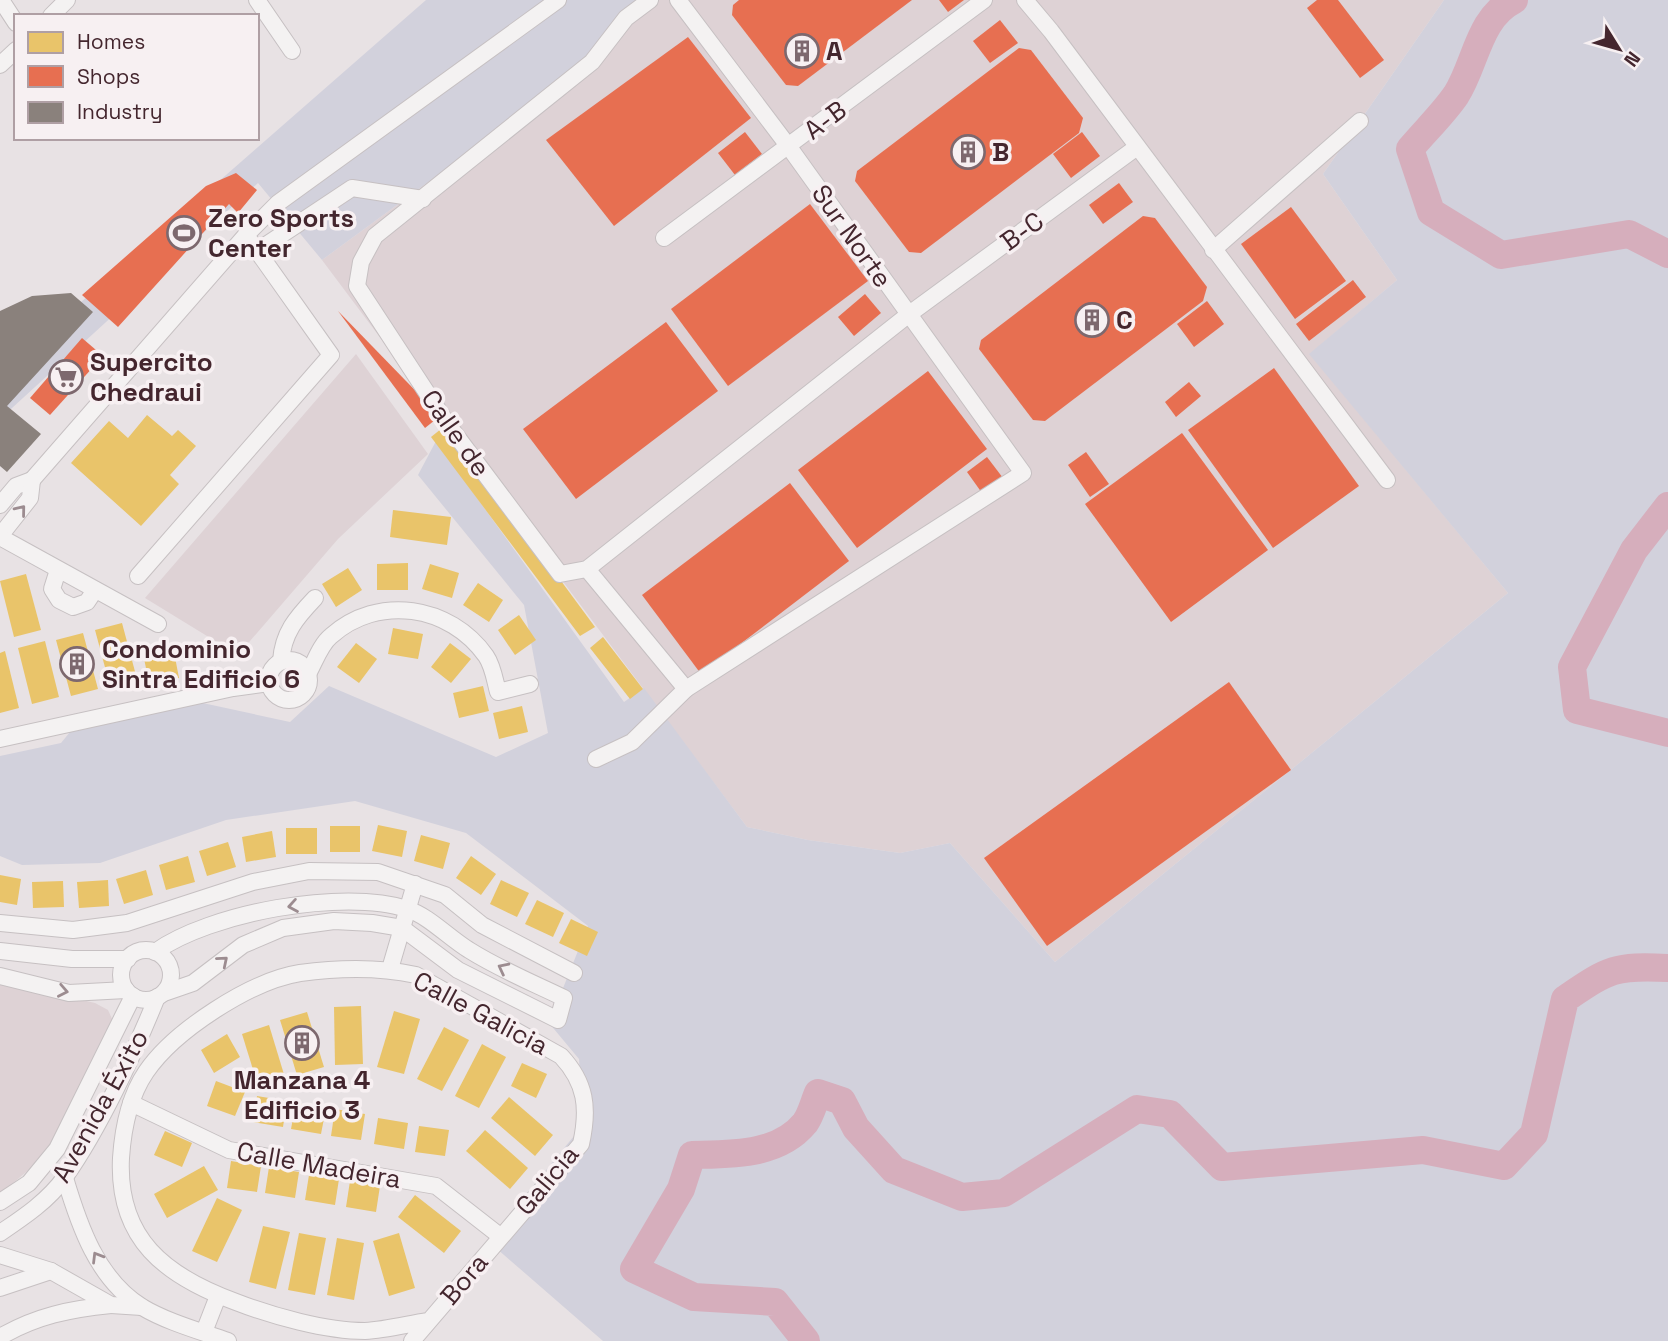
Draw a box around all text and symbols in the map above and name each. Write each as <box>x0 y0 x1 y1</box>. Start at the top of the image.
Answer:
legend <box>14 14 259 140</box>
north arrow <box>1584 14 1654 84</box>
text: Homes <box>77 28 145 55</box>
building icon: A <box>783 32 821 70</box>
place label: A <box>826 34 843 68</box>
text: N <box>1618 46 1646 72</box>
text: Shops <box>77 63 140 90</box>
street label: A-B <box>797 93 853 147</box>
text: Industry <box>77 98 163 125</box>
building icon: B <box>949 133 987 171</box>
place label: B <box>992 135 1009 169</box>
street label: Sur Norte <box>804 178 900 294</box>
place label: Zero Sports Center <box>208 201 354 265</box>
street label: B-C <box>994 204 1050 258</box>
sports icon: Zero Sports Center <box>165 214 203 252</box>
building icon: C <box>1073 301 1111 339</box>
place label: C <box>1116 303 1133 337</box>
place label: Supercito Chedraui <box>90 345 213 409</box>
supermarket icon: Supercito Chedraui <box>47 358 85 396</box>
street label: Calle de <box>414 383 498 483</box>
one-way arrow <box>12 506 25 518</box>
place label: Condominio Sintra Edificio 6 <box>102 632 300 696</box>
building icon: Condominio Sintra Edificio 6 <box>58 645 96 683</box>
one-way arrow <box>288 898 299 913</box>
one-way arrow <box>215 957 228 969</box>
one-way arrow <box>498 962 510 976</box>
street label: Calle Galicia <box>408 963 554 1063</box>
one-way arrow <box>57 983 69 998</box>
street label: Avenida Éxito <box>44 1024 156 1188</box>
building icon: Manzana 4 Edificio 3 <box>283 1024 321 1062</box>
place label: Manzana 4 Edificio 3 <box>234 1063 370 1127</box>
street label: Calle Madeira <box>234 1134 404 1196</box>
street label: Galicia <box>508 1138 586 1222</box>
street label: Bora <box>432 1246 496 1312</box>
one-way arrow <box>92 1251 105 1264</box>

